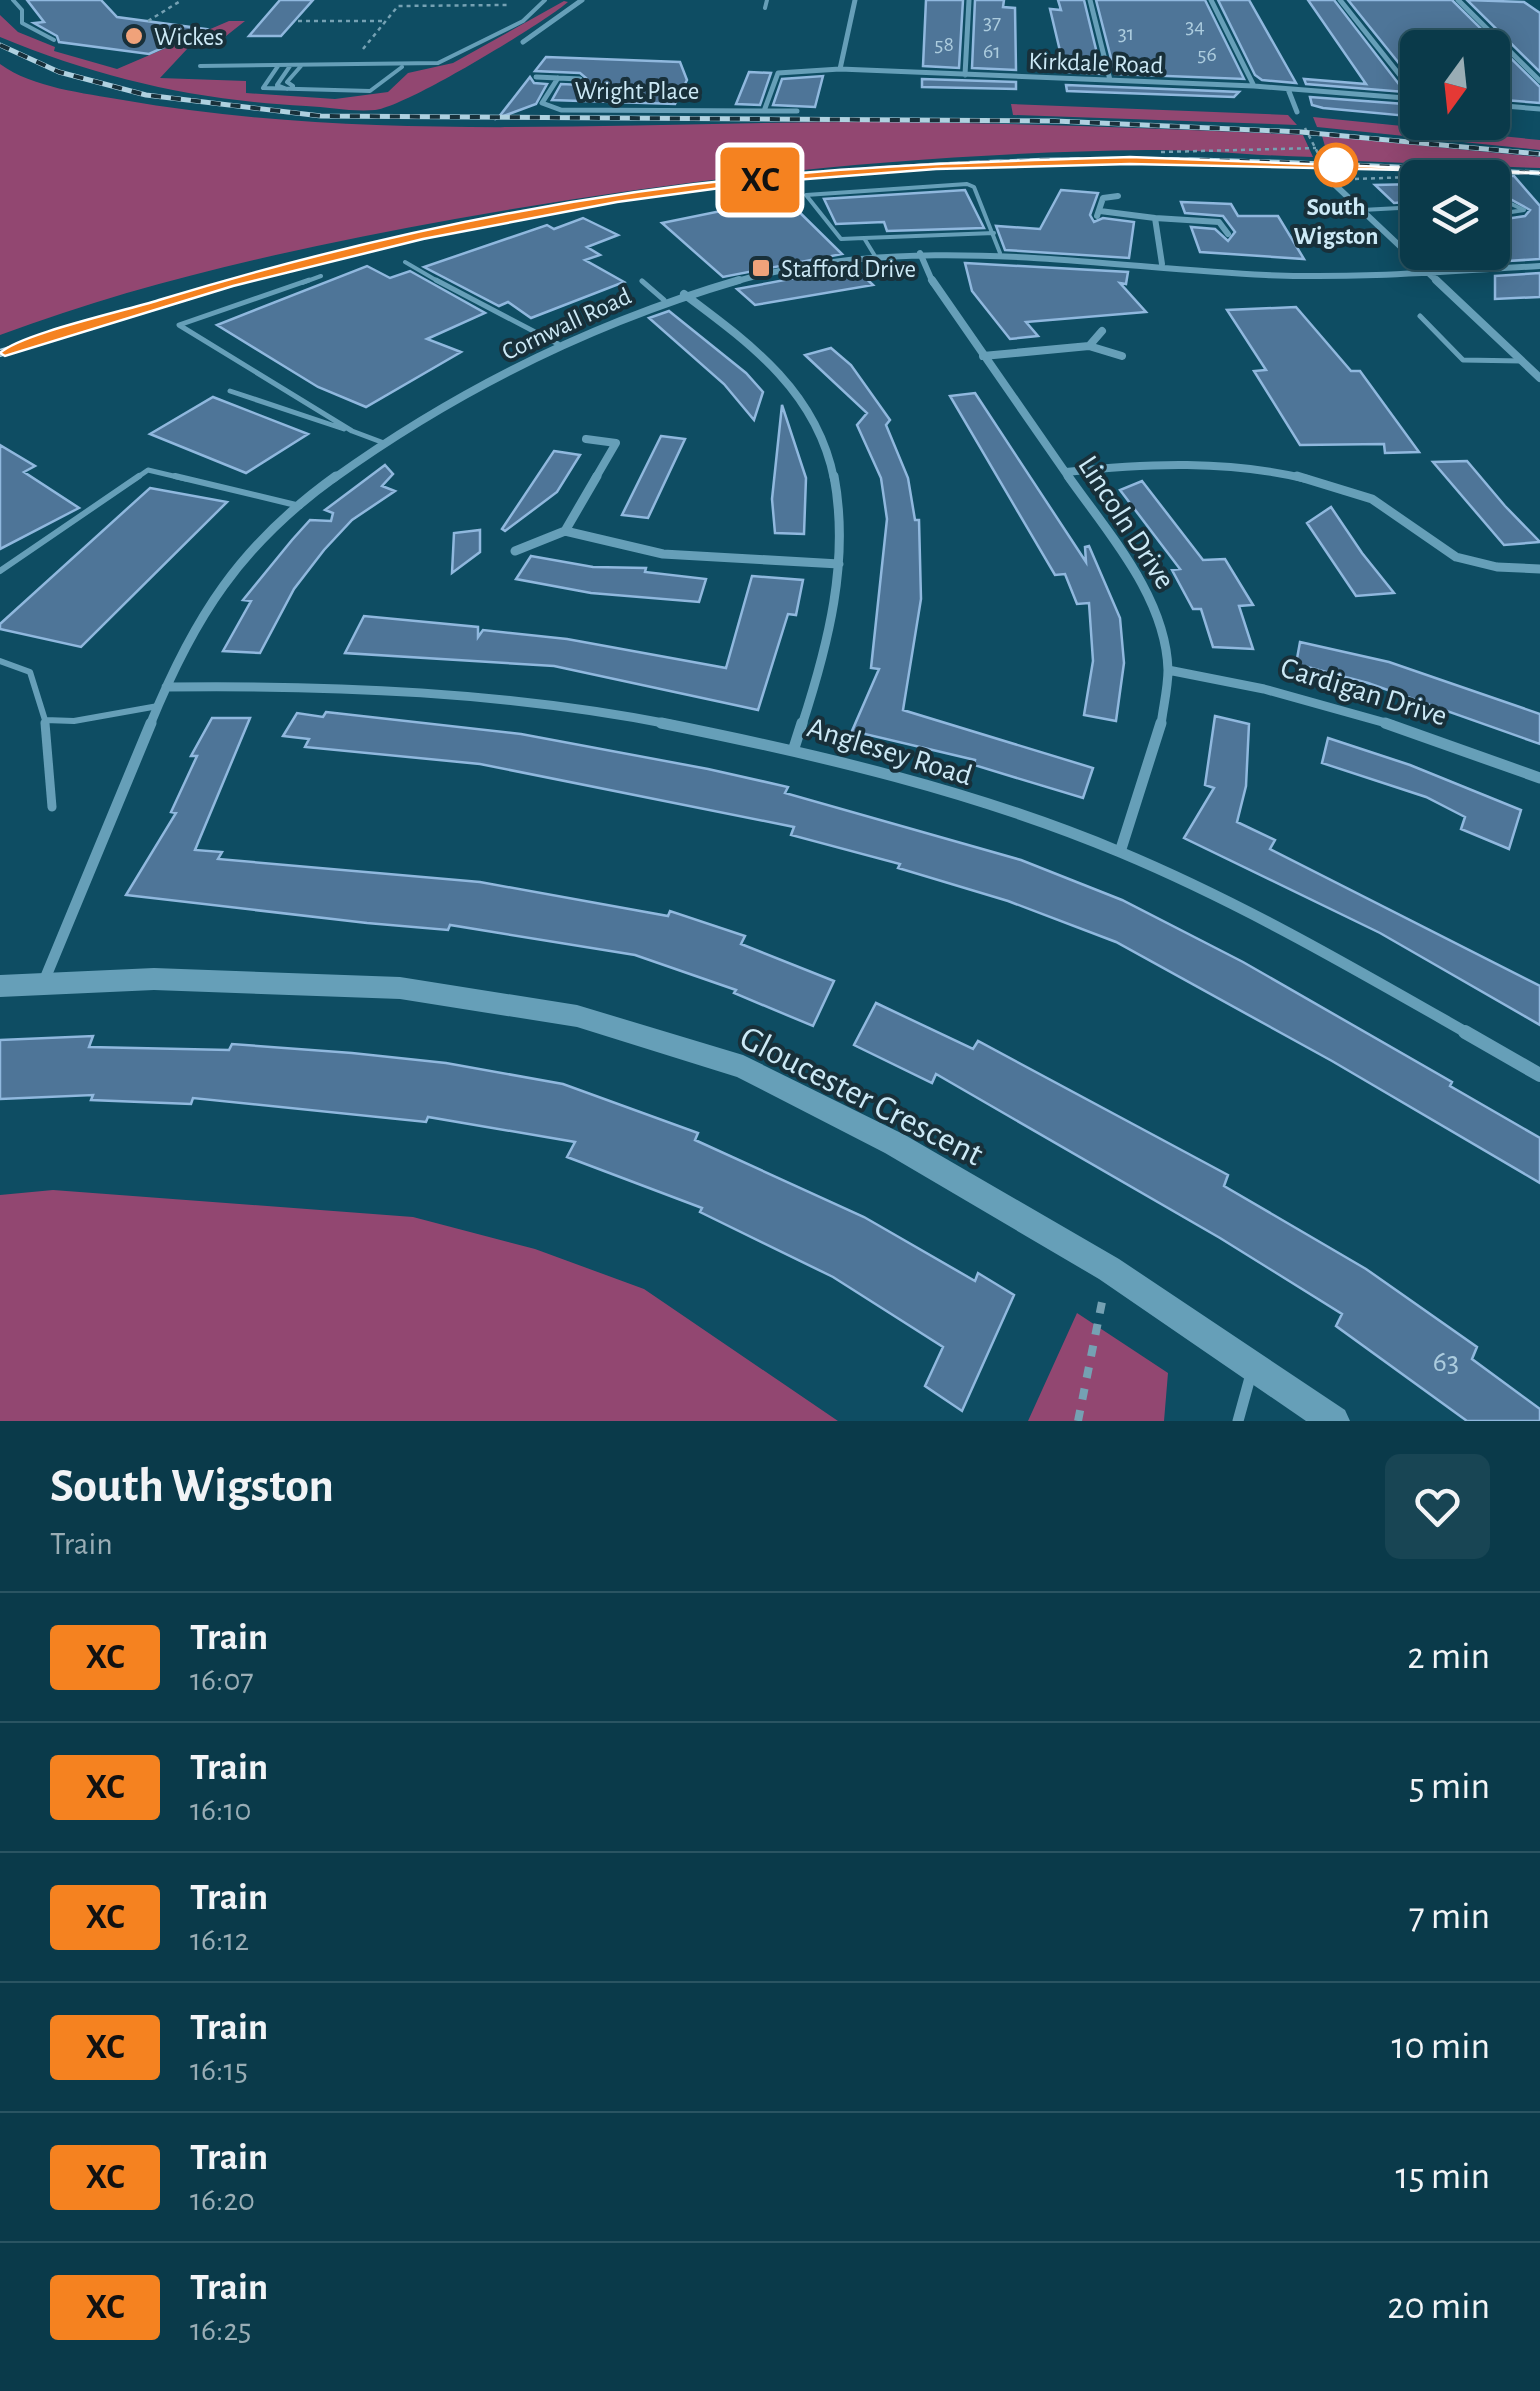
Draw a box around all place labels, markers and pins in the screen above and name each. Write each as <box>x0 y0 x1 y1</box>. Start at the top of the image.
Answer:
marker: Wickes <box>123 25 145 47</box>
place label: Wickes <box>154 25 224 50</box>
marker: South Wigston <box>1315 144 1357 186</box>
place label: South Wigston <box>1294 195 1378 249</box>
marker: Stafford Drive <box>750 257 772 279</box>
place label: Stafford Drive <box>781 257 916 282</box>

